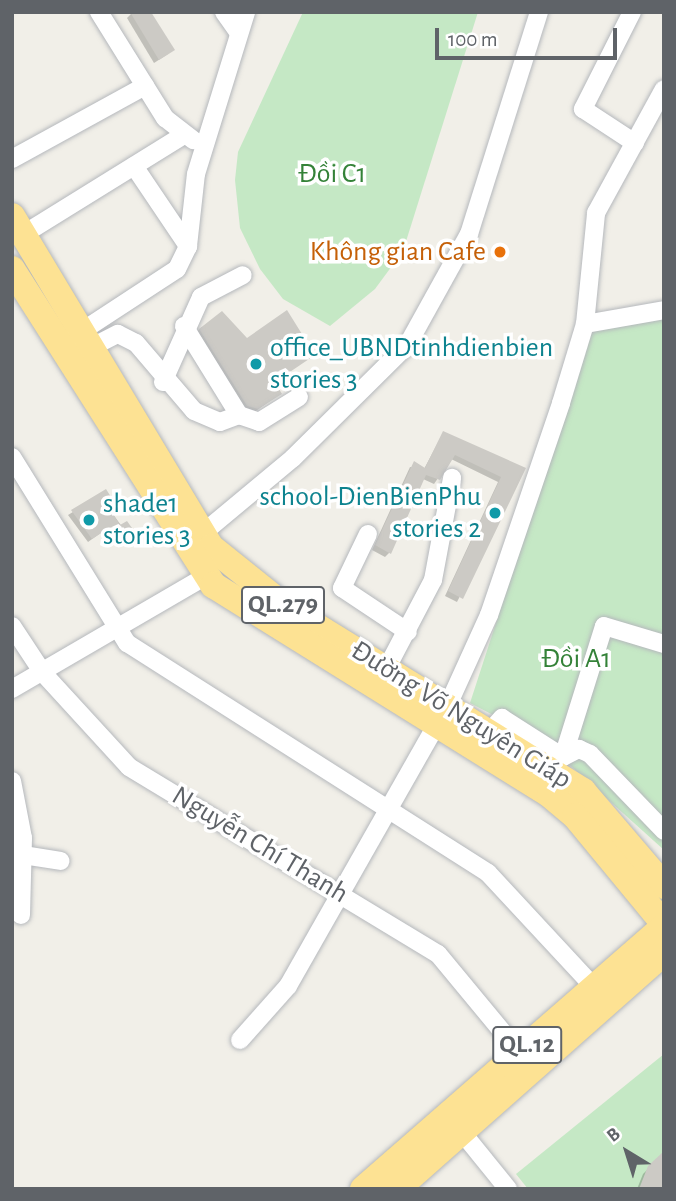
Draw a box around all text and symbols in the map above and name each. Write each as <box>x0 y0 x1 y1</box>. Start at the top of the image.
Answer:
scale bar <box>438 14 620 58</box>
text: 100 m <box>448 29 498 50</box>
park label: Đồi C1 <box>298 157 366 191</box>
place label: Không gian Cafe <box>310 235 486 269</box>
marker: Không gian Cafe <box>492 244 508 260</box>
place label: office_UBNDtinhdienbien stories 3 <box>270 331 553 397</box>
marker: office_UBNDtinhdienbien stories 3 <box>248 356 264 372</box>
place label: school-DienBienPhu stories 2 <box>259 480 481 546</box>
place label: shade1 stories 3 <box>103 487 191 553</box>
marker: school-DienBienPhu stories 2 <box>487 505 503 521</box>
marker: shade1 stories 3 <box>81 512 97 528</box>
road number: QL.279 <box>241 582 325 628</box>
street label: Đường Võ Nguyên Giáp <box>345 634 577 796</box>
park label: Đồi A1 <box>541 642 611 676</box>
street label: Nguyễn Chí Thanh <box>166 779 354 911</box>
road number: QL.12 <box>492 1022 562 1068</box>
north arrow <box>592 1117 662 1187</box>
text: B <box>604 1124 624 1146</box>

